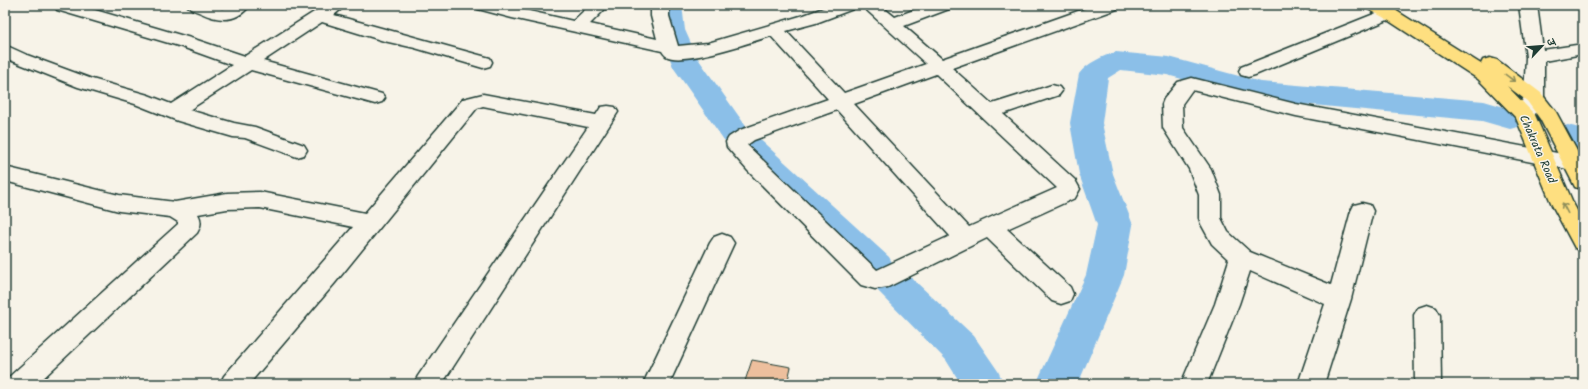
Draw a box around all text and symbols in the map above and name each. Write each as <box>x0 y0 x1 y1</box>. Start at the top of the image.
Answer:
north arrow <box>1522 26 1562 66</box>
text: उ <box>1540 35 1561 51</box>
one-way arrow <box>1504 74 1515 83</box>
street label: Chakrata Road <box>1514 112 1562 188</box>
one-way arrow <box>1560 202 1568 214</box>

